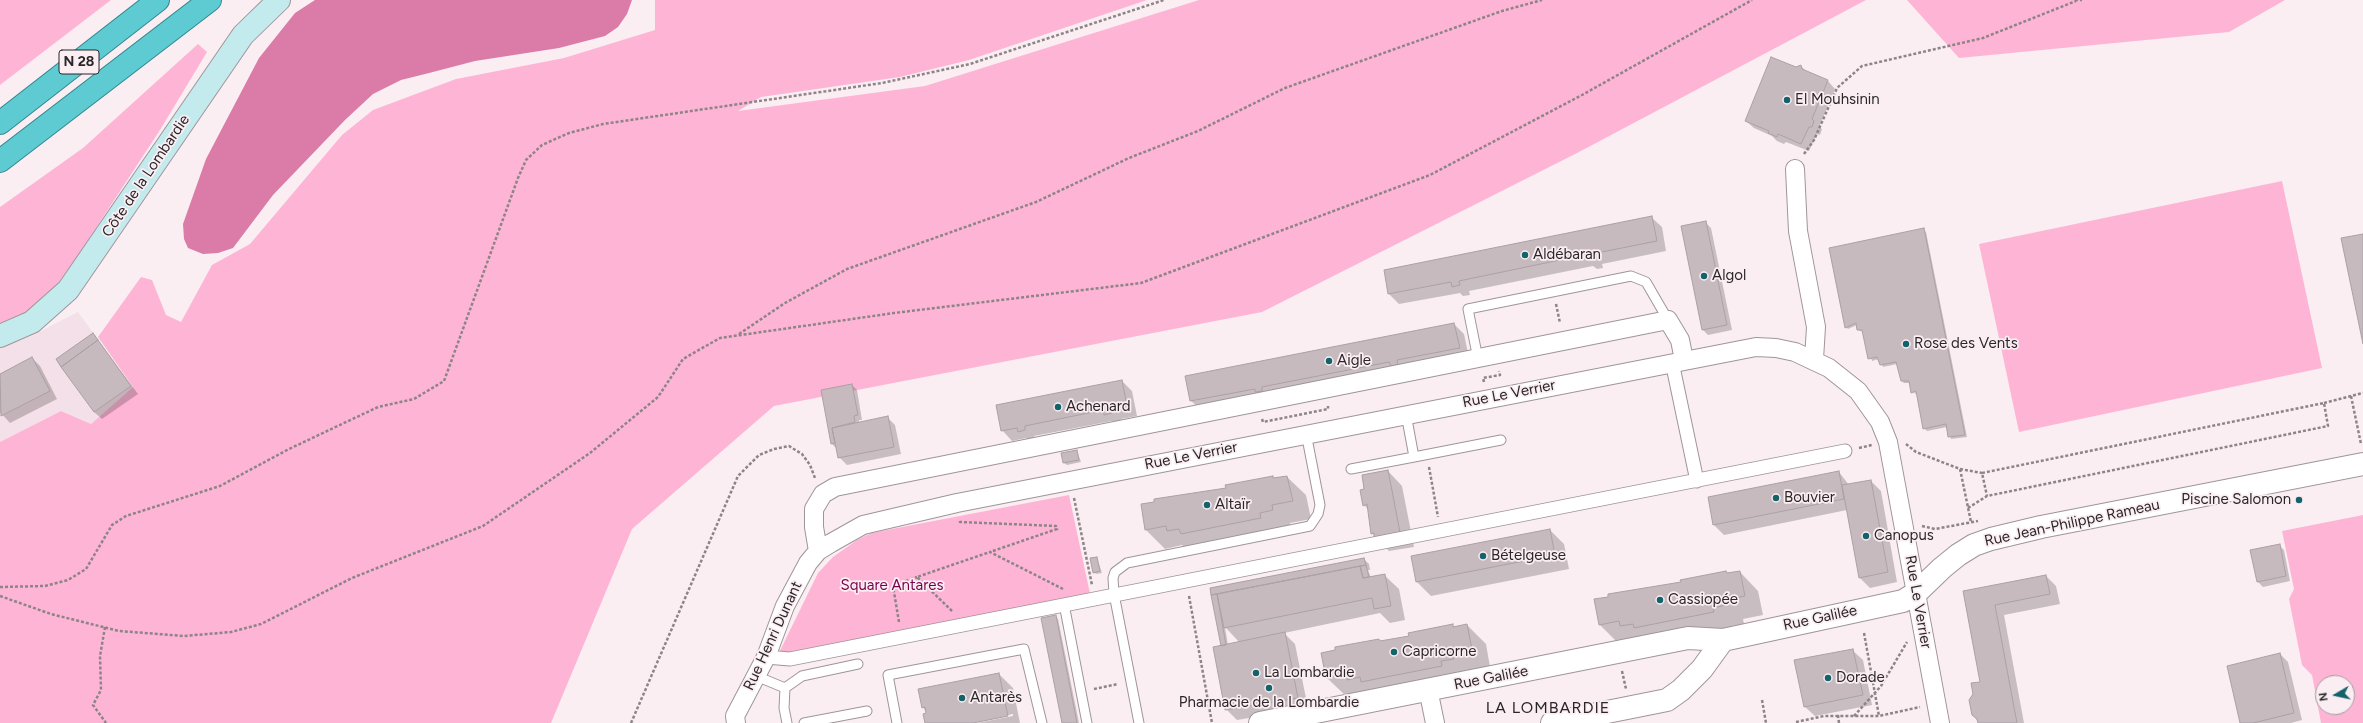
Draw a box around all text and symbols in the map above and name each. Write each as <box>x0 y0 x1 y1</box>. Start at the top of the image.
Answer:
road number: N 28 <box>59 50 99 74</box>
place label: El Mouhsinin <box>1795 91 1880 109</box>
marker: El Mouhsinin <box>1782 95 1792 105</box>
street label: Côte de la Lombardie <box>98 111 194 241</box>
place label: Aldébaran <box>1533 246 1601 264</box>
marker: Aldébaran <box>1520 250 1530 260</box>
place label: Algol <box>1712 267 1746 285</box>
marker: Algol <box>1699 271 1709 281</box>
place label: Rose des Vents <box>1914 335 2018 353</box>
marker: Rose des Vents <box>1901 339 1911 349</box>
place label: Aigle <box>1337 352 1371 370</box>
marker: Aigle <box>1324 356 1334 366</box>
street label: Rue Le Verrier <box>1461 376 1557 412</box>
place label: Achenard <box>1066 398 1131 416</box>
marker: Achenard <box>1053 402 1063 412</box>
street label: Rue Le Verrier <box>1143 438 1239 474</box>
place label: Bouvier <box>1784 489 1835 507</box>
place label: Piscine Salomon <box>2181 491 2291 509</box>
marker: Bouvier <box>1771 493 1781 503</box>
marker: Piscine Salomon <box>2294 495 2304 505</box>
place label: Altaïr <box>1215 496 1250 514</box>
street label: Rue Jean-Philippe Rameau <box>1983 496 2161 550</box>
marker: Altaïr <box>1202 500 1212 510</box>
place label: Canopus <box>1874 527 1934 545</box>
marker: Canopus <box>1861 531 1871 541</box>
place label: Bételgeuse <box>1491 547 1566 565</box>
marker: Bételgeuse <box>1478 551 1488 561</box>
street label: Rue Le Verrier <box>1901 554 1935 650</box>
park label: Square Antares <box>841 577 943 595</box>
street label: Rue Henri Dunant <box>740 579 806 693</box>
place label: Cassiopée <box>1668 591 1738 609</box>
marker: Cassiopée <box>1655 595 1665 605</box>
street label: Rue Galilée <box>1781 601 1859 635</box>
place label: Capricorne <box>1402 643 1476 661</box>
marker: Capricorne <box>1389 647 1399 657</box>
street label: Rue Galilée <box>1452 662 1530 694</box>
place label: La Lombardie <box>1264 664 1354 682</box>
marker: La Lombardie <box>1251 668 1261 678</box>
place label: Dorade <box>1836 669 1885 687</box>
marker: Dorade <box>1823 673 1833 683</box>
north arrow <box>2315 675 2355 715</box>
marker: Pharmacie de la Lombardie <box>1264 683 1274 693</box>
place label: Antarès <box>970 689 1022 707</box>
text: N <box>2317 692 2331 702</box>
marker: Antarès <box>957 693 967 703</box>
place label: Pharmacie de la Lombardie <box>1179 694 1359 712</box>
district label: LA LOMBARDIE <box>1486 698 1610 718</box>

